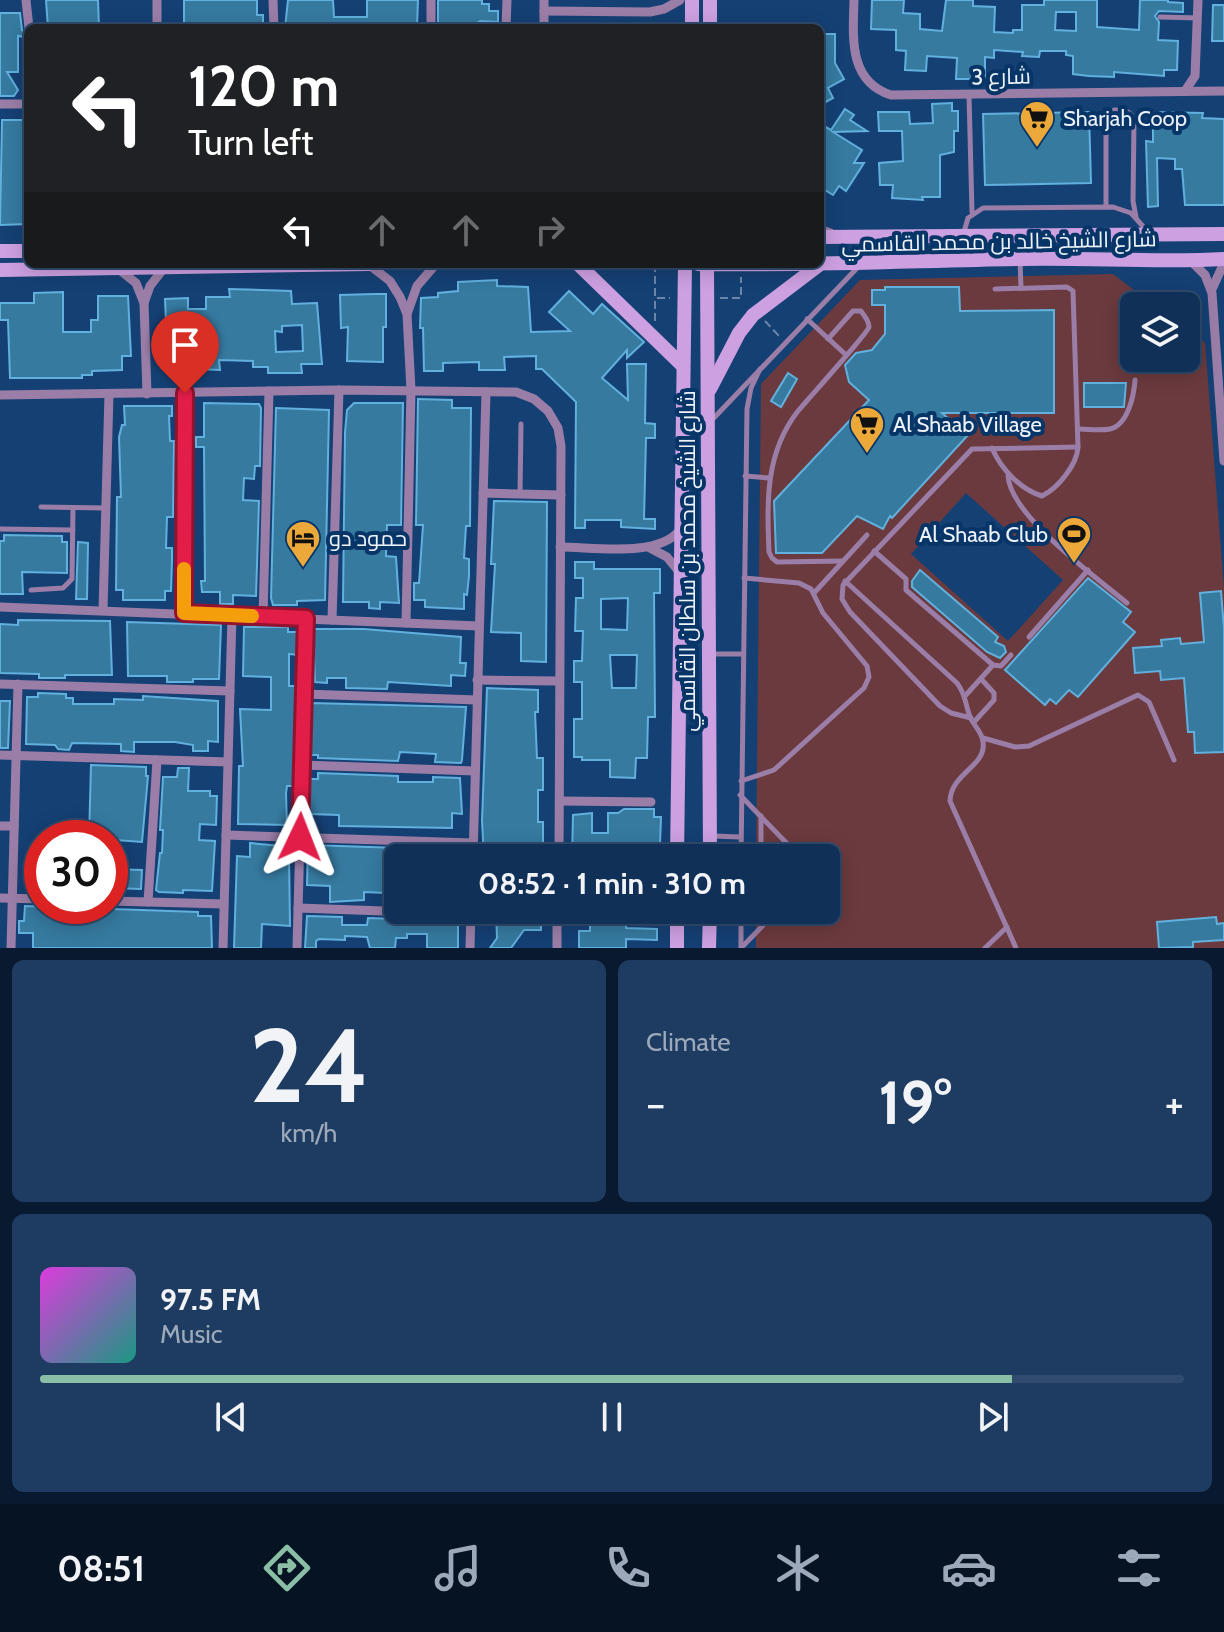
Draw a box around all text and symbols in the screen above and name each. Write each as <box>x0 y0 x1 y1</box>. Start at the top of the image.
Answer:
text: 120 m <box>188 52 339 120</box>
icon: left <box>56 56 160 160</box>
street label: شارع 3 <box>971 62 1031 92</box>
supermarket icon: Sharjah Coop <box>1018 99 1056 149</box>
place label: Sharjah Coop <box>1063 105 1187 132</box>
text: Turn left <box>188 120 313 164</box>
icon: left <box>276 208 320 252</box>
icon: ahead <box>360 208 404 252</box>
icon: ahead <box>444 208 488 252</box>
icon: right <box>528 208 572 252</box>
street label: شارع الشيخ خالد بن محمد القاسمي <box>841 225 1157 261</box>
map controls <box>1120 292 1200 372</box>
button: layers <box>1120 292 1200 372</box>
pin <box>151 311 219 393</box>
icon: arrive <box>163 323 207 367</box>
street label: شارع الشيخ محمد بن سلطان القاسمي <box>674 390 704 732</box>
supermarket icon: Al Shaab Village <box>848 405 886 455</box>
place label: Al Shaab Village <box>893 411 1042 438</box>
sports icon: Al Shaab Club <box>1055 515 1093 565</box>
hotel icon: حمود دو <box>284 519 322 569</box>
place label: Al Shaab Club <box>919 521 1048 548</box>
place label: حمود دو <box>329 525 407 552</box>
position arrow <box>258 795 342 879</box>
speed limit sign: 30 <box>24 820 128 924</box>
text: 08:52 · 1 min · 310 m <box>478 865 746 902</box>
text: 24 <box>249 1002 369 1128</box>
text: Climate <box>646 1026 731 1058</box>
text: 19° <box>878 1066 952 1139</box>
text: − <box>646 1077 665 1130</box>
text: + <box>1165 1077 1184 1130</box>
text: km/h <box>281 1117 337 1149</box>
text: 97.5 FM <box>160 1281 261 1318</box>
text: Music <box>160 1318 223 1350</box>
icon: previous <box>209 1395 253 1439</box>
icon: pause <box>590 1395 634 1439</box>
icon: next <box>971 1395 1015 1439</box>
icon: directions <box>259 1540 315 1596</box>
icon: music <box>430 1540 486 1596</box>
icon: phone <box>600 1540 656 1596</box>
icon: climate <box>770 1540 826 1596</box>
icon: car <box>941 1540 997 1596</box>
icon: filters <box>1111 1540 1167 1596</box>
text: 08:51 <box>57 1546 145 1590</box>

